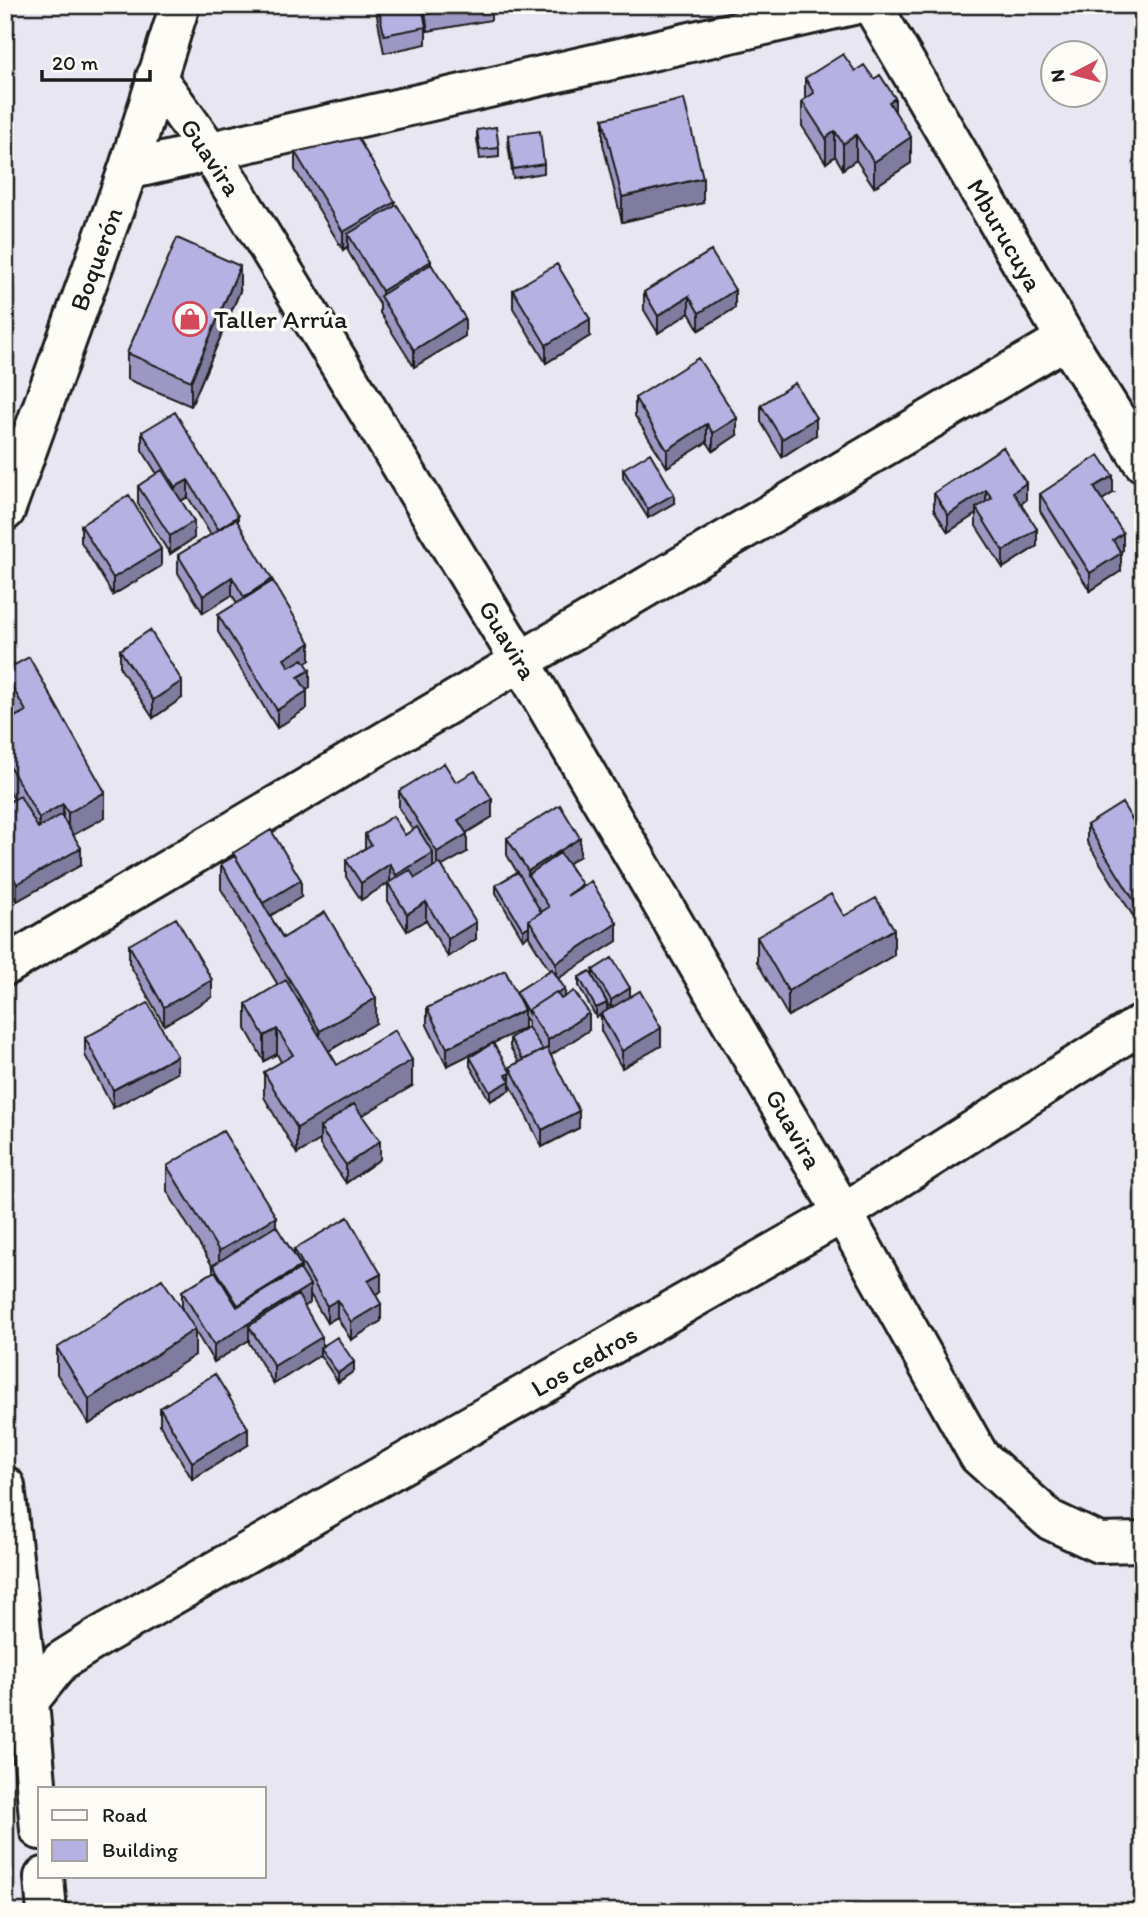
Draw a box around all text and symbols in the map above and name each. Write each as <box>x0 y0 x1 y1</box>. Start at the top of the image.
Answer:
scale bar <box>42 38 150 82</box>
north arrow <box>1040 38 1110 108</box>
text: 20 m <box>52 50 99 75</box>
text: N <box>1045 68 1070 84</box>
street label: Guavira <box>173 112 249 202</box>
street label: Mburucuya <box>960 173 1050 297</box>
street label: Boquerón <box>62 203 130 315</box>
shop icon: Taller Arrúa <box>171 300 209 338</box>
place label: Taller Arrúa <box>214 303 348 335</box>
street label: Guavira <box>472 594 544 686</box>
street label: Guavira <box>758 1083 830 1175</box>
street label: Los cedros <box>525 1318 643 1404</box>
legend <box>38 1787 266 1878</box>
text: Road <box>102 1802 148 1827</box>
text: Building <box>102 1837 178 1862</box>

